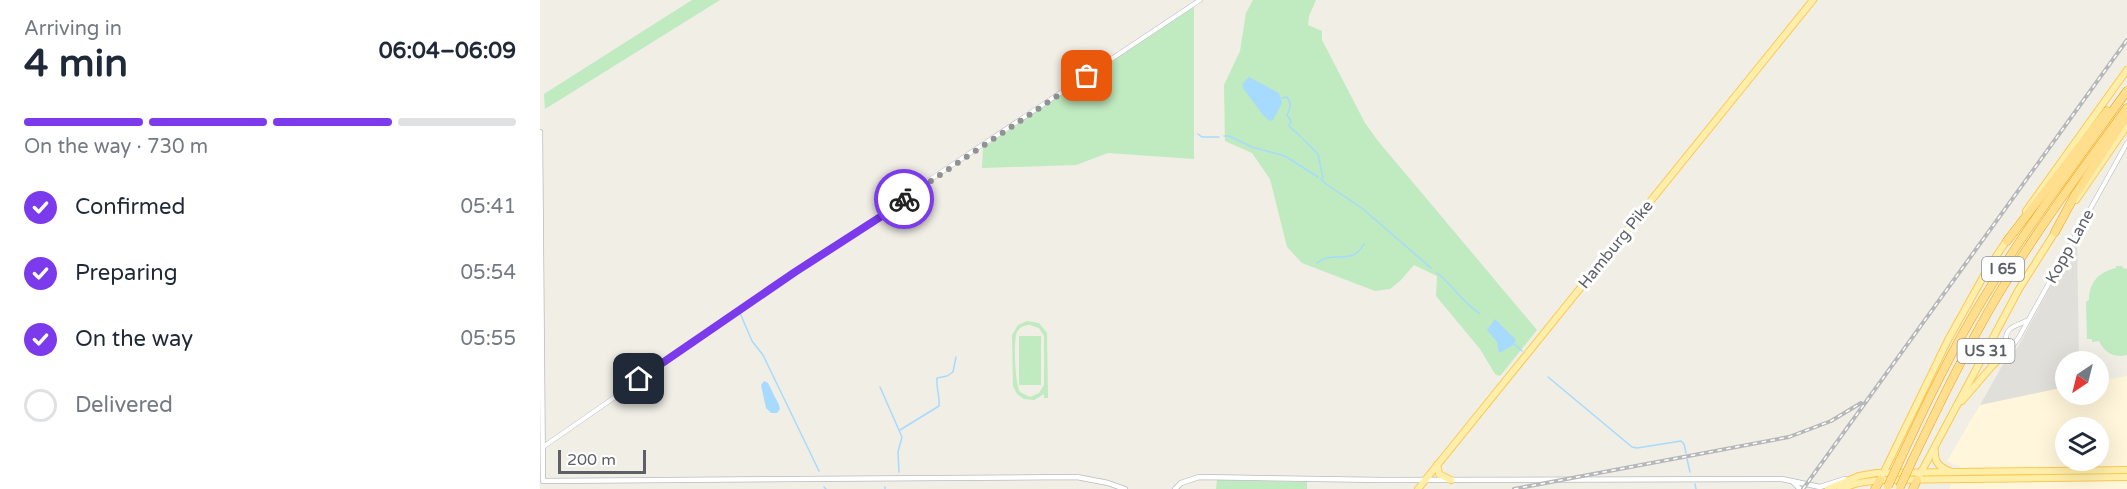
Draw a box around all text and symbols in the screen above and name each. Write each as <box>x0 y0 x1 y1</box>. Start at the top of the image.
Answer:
text: Arriving in <box>24 17 122 41</box>
text: 06:04–06:09 <box>379 38 516 64</box>
text: 4 min <box>24 40 128 87</box>
pin <box>1061 50 1112 101</box>
icon: bag <box>1070 59 1103 92</box>
text: On the way · 730 m <box>24 135 208 159</box>
courier <box>874 169 934 229</box>
icon: bike <box>888 183 921 216</box>
icon: check <box>24 191 57 224</box>
text: Confirmed <box>75 194 185 220</box>
text: 05:41 <box>461 195 516 219</box>
street label: Hamburg Pike <box>1574 196 1658 293</box>
street label: Kopp Lane <box>2041 206 2098 287</box>
icon: check <box>24 257 57 290</box>
road number: I 65 <box>1982 257 2024 281</box>
text: Preparing <box>75 260 178 286</box>
text: 05:54 <box>461 261 516 285</box>
icon: check <box>24 323 57 356</box>
text: On the way <box>75 326 193 352</box>
text: 05:55 <box>461 327 516 351</box>
road number: US 31 <box>1958 339 2014 363</box>
north arrow <box>2055 351 2109 405</box>
map controls <box>2055 351 2109 471</box>
pin <box>613 353 664 404</box>
icon: home <box>622 362 655 395</box>
text: Delivered <box>75 392 173 418</box>
button: layers <box>2055 417 2109 471</box>
scale bar <box>558 447 646 474</box>
text: 200 m <box>567 450 616 470</box>

